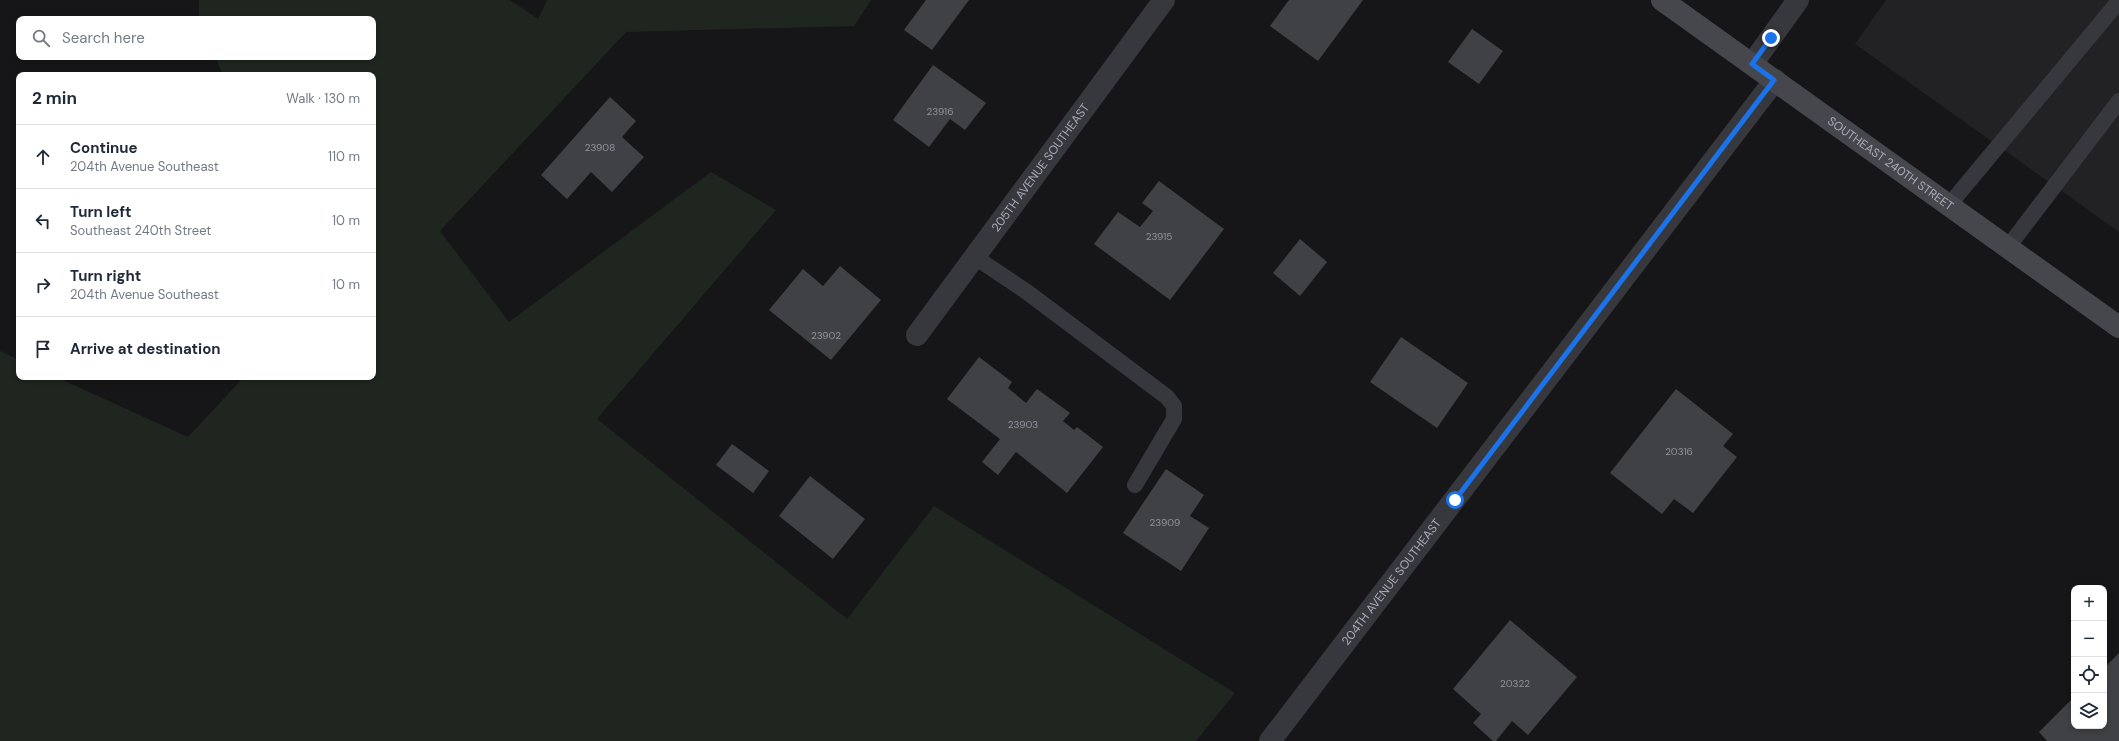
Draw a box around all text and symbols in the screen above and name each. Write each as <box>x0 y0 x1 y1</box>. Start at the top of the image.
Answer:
search box <box>16 16 376 60</box>
icon: search <box>30 27 52 49</box>
text: Search here <box>62 28 145 48</box>
route end <box>1762 29 1780 47</box>
text: 2 min <box>32 87 77 109</box>
text: Walk · 130 m <box>286 90 360 107</box>
street label: 205TH AVENUE SOUTHEAST <box>988 100 1093 235</box>
house number: 23916 <box>927 105 953 118</box>
street label: SOUTHEAST 240TH STREET <box>1824 113 1957 214</box>
text: Continue <box>70 138 138 158</box>
house number: 23908 <box>585 141 615 154</box>
icon: ahead <box>32 146 54 168</box>
text: 110 m <box>328 148 360 165</box>
text: 204th Avenue Southeast <box>70 158 219 175</box>
text: Turn left <box>70 202 131 222</box>
icon: left <box>32 210 54 232</box>
text: 10 m <box>332 212 360 229</box>
text: Southeast 240th Street <box>70 222 211 239</box>
house number: 23915 <box>1146 230 1172 243</box>
text: Turn right <box>70 266 141 286</box>
icon: right <box>32 274 54 296</box>
text: 10 m <box>332 276 360 293</box>
text: 204th Avenue Southeast <box>70 286 219 303</box>
house number: 23902 <box>811 329 841 342</box>
icon: arrive <box>32 338 54 360</box>
text: Arrive at destination <box>70 339 221 359</box>
house number: 23903 <box>1008 418 1038 431</box>
house number: 20316 <box>1665 445 1693 458</box>
route start <box>1446 491 1464 509</box>
street label: 204TH AVENUE SOUTHEAST <box>1338 515 1445 649</box>
house number: 23909 <box>1150 516 1180 529</box>
map controls <box>2071 585 2107 729</box>
button: + <box>2071 585 2107 621</box>
button: − <box>2071 621 2107 657</box>
button: locate <box>2071 657 2107 693</box>
house number: 20322 <box>1500 677 1530 690</box>
button: layers <box>2071 693 2107 729</box>

